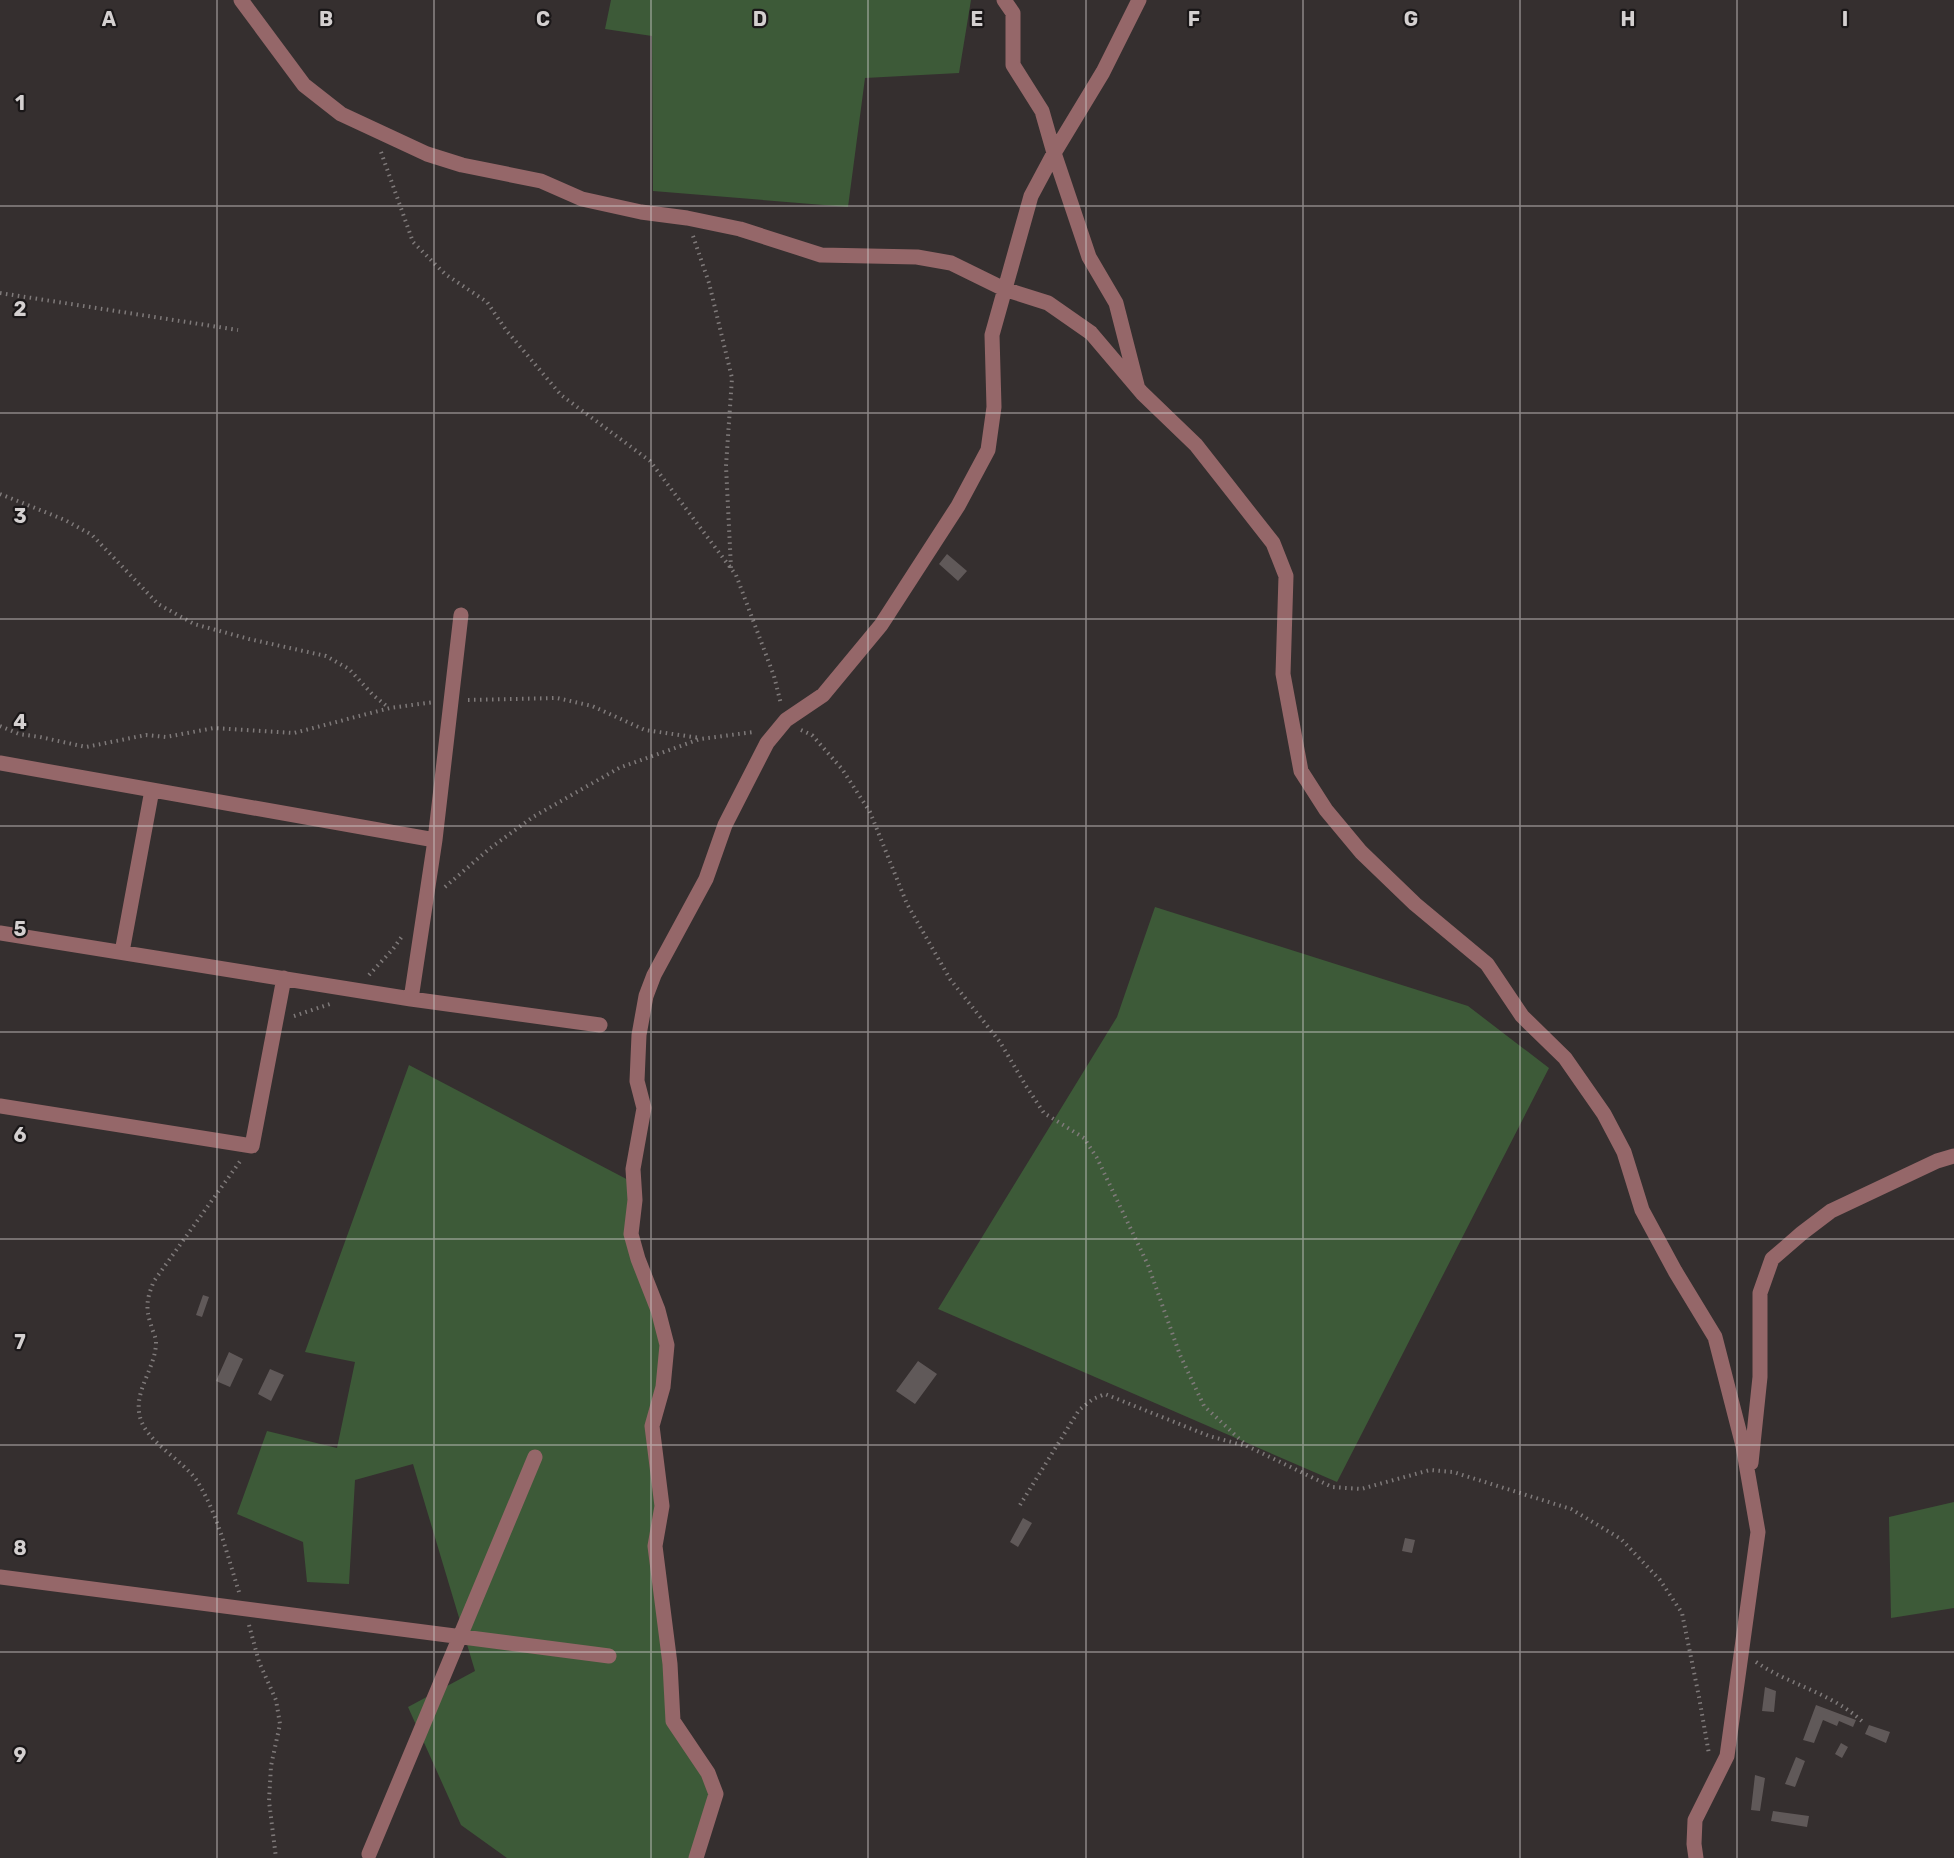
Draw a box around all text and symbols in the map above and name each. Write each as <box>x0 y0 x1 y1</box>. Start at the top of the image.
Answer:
text: A <box>102 7 117 31</box>
text: B <box>319 7 333 31</box>
text: C <box>536 7 550 31</box>
text: D <box>753 7 767 31</box>
text: E <box>971 7 983 31</box>
text: F <box>1188 7 1200 31</box>
text: G <box>1404 7 1418 31</box>
text: H <box>1621 7 1635 31</box>
text: I <box>1842 7 1848 31</box>
text: 1 <box>15 91 25 115</box>
text: 2 <box>14 297 27 321</box>
text: 3 <box>13 504 27 528</box>
text: 4 <box>13 710 27 734</box>
text: 5 <box>14 917 27 941</box>
text: 6 <box>13 1123 27 1147</box>
text: 7 <box>14 1330 26 1354</box>
text: 8 <box>13 1536 27 1560</box>
text: 9 <box>14 1743 27 1767</box>

